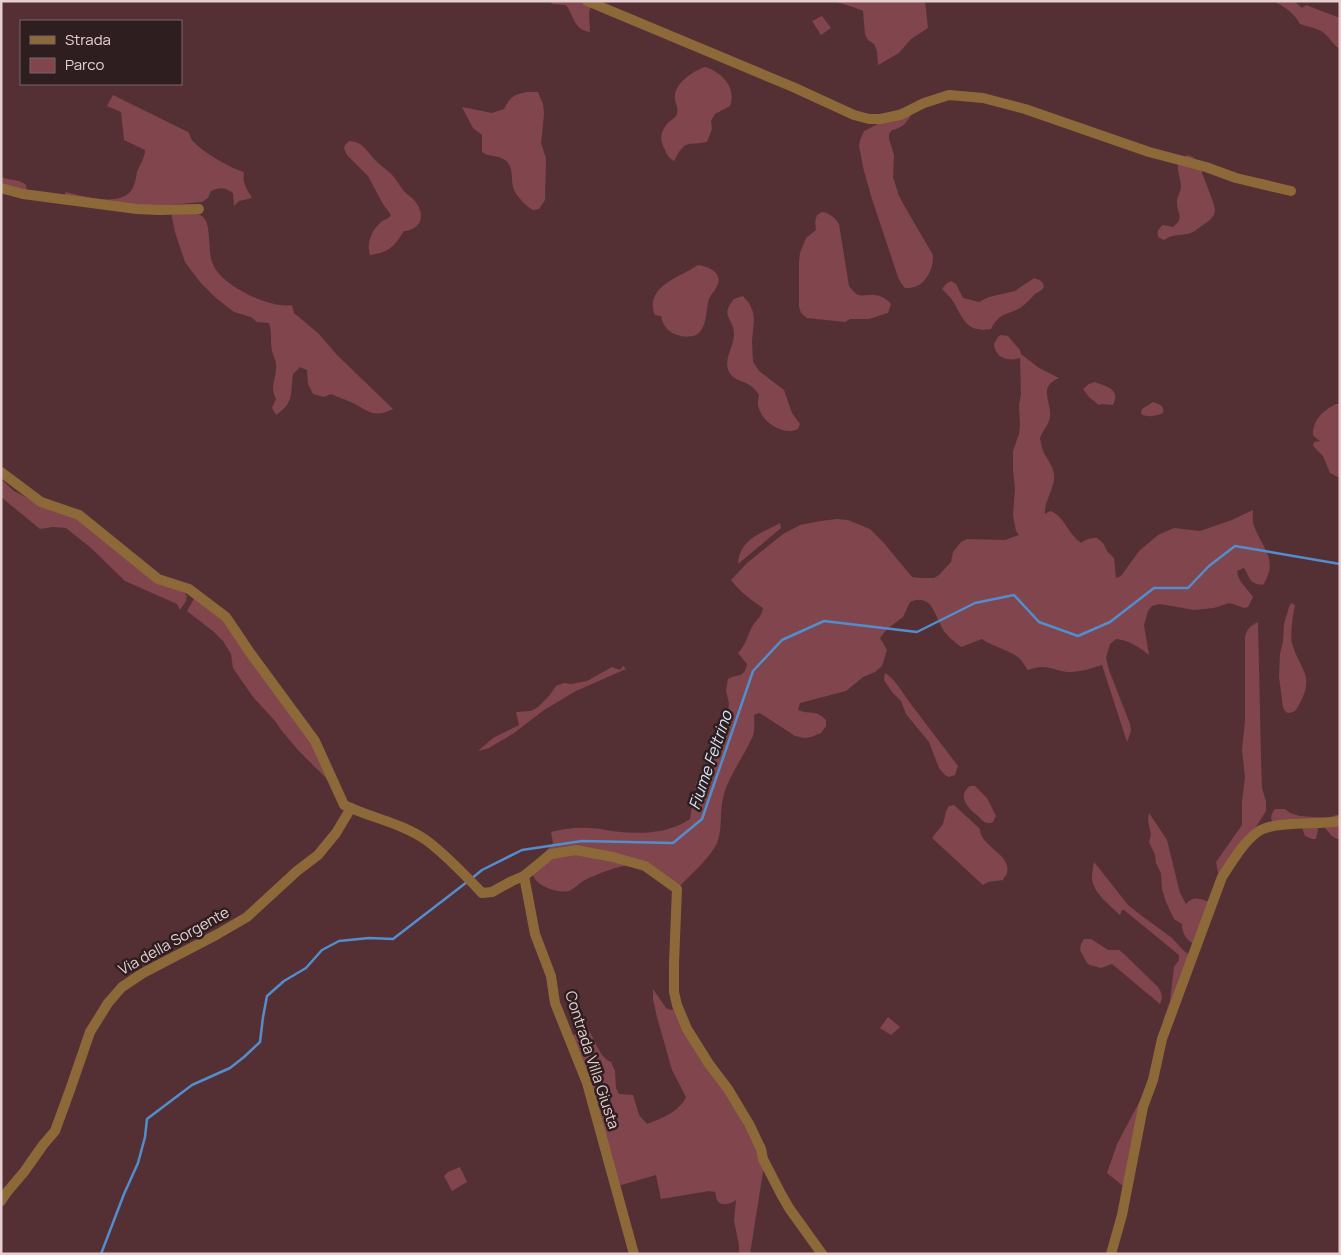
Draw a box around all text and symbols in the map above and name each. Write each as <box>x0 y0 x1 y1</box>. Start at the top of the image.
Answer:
legend <box>20 20 182 85</box>
text: Strada <box>65 29 111 50</box>
text: Parco <box>65 54 104 75</box>
water label: Fiume Feltrino <box>683 706 738 812</box>
street label: Via della Sorgente <box>115 901 233 980</box>
street label: Contrada Villa Giusta <box>560 988 625 1132</box>

